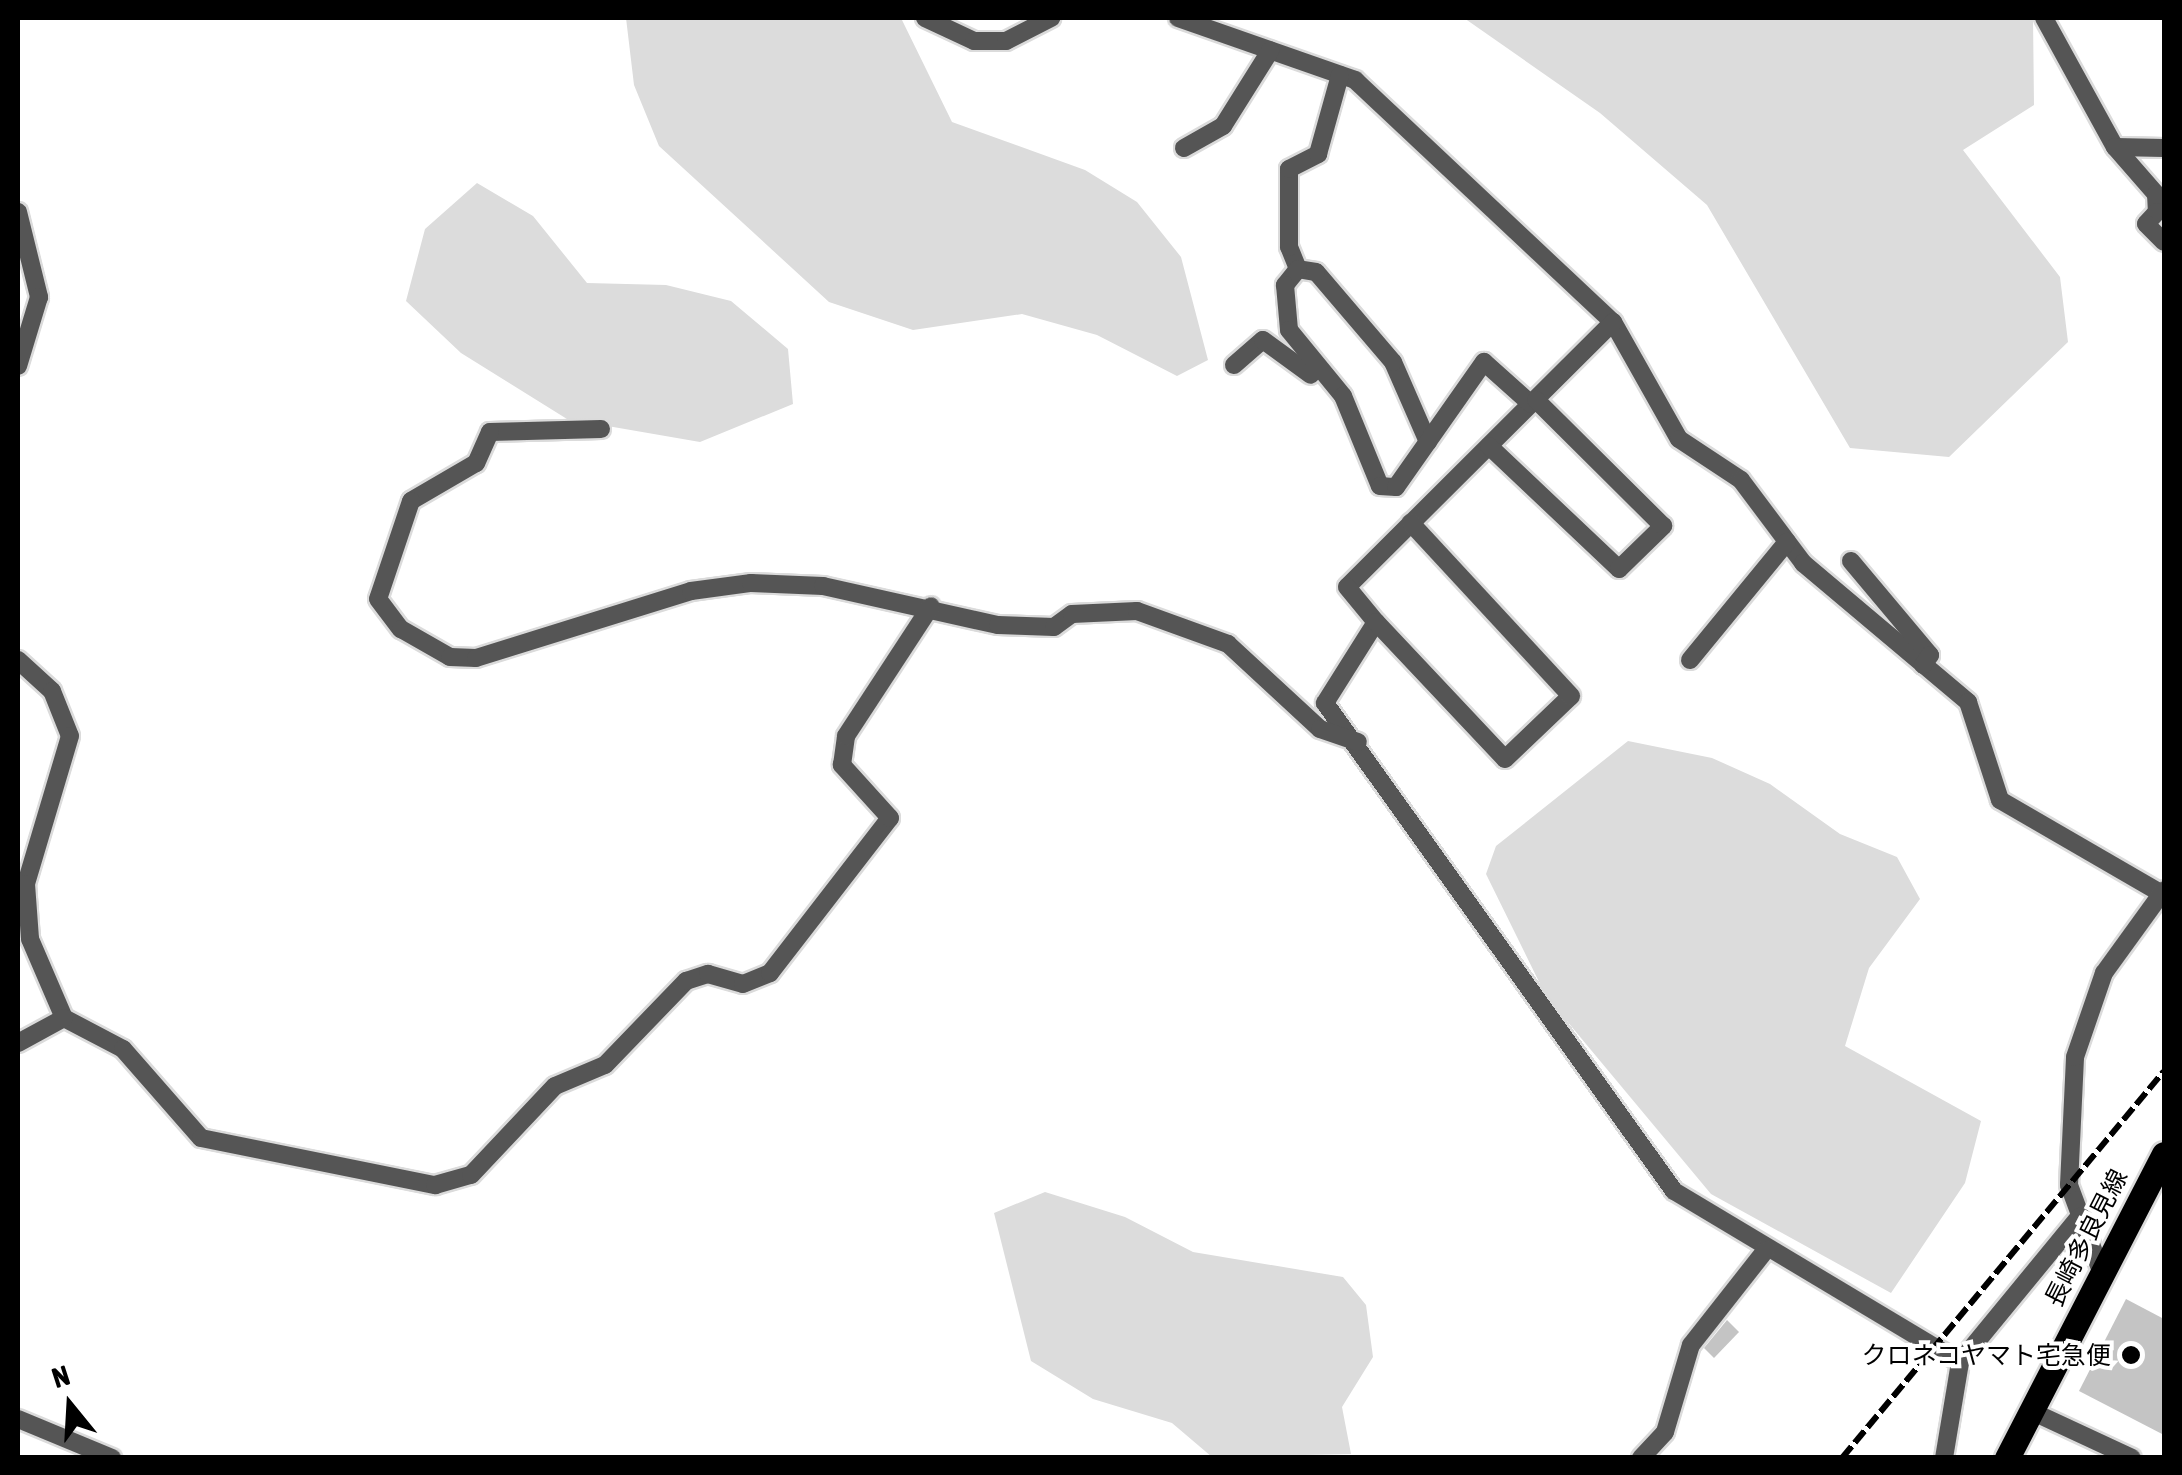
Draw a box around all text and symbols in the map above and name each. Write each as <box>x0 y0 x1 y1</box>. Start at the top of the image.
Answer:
street label: 長崎多良見線 <box>2039 1164 2133 1312</box>
place label: クロネコヤマト宅急便 <box>1861 1340 2111 1370</box>
marker: クロネコヤマト宅急便 <box>2120 1344 2142 1366</box>
north arrow <box>20 1355 120 1455</box>
text: N <box>48 1359 74 1394</box>

